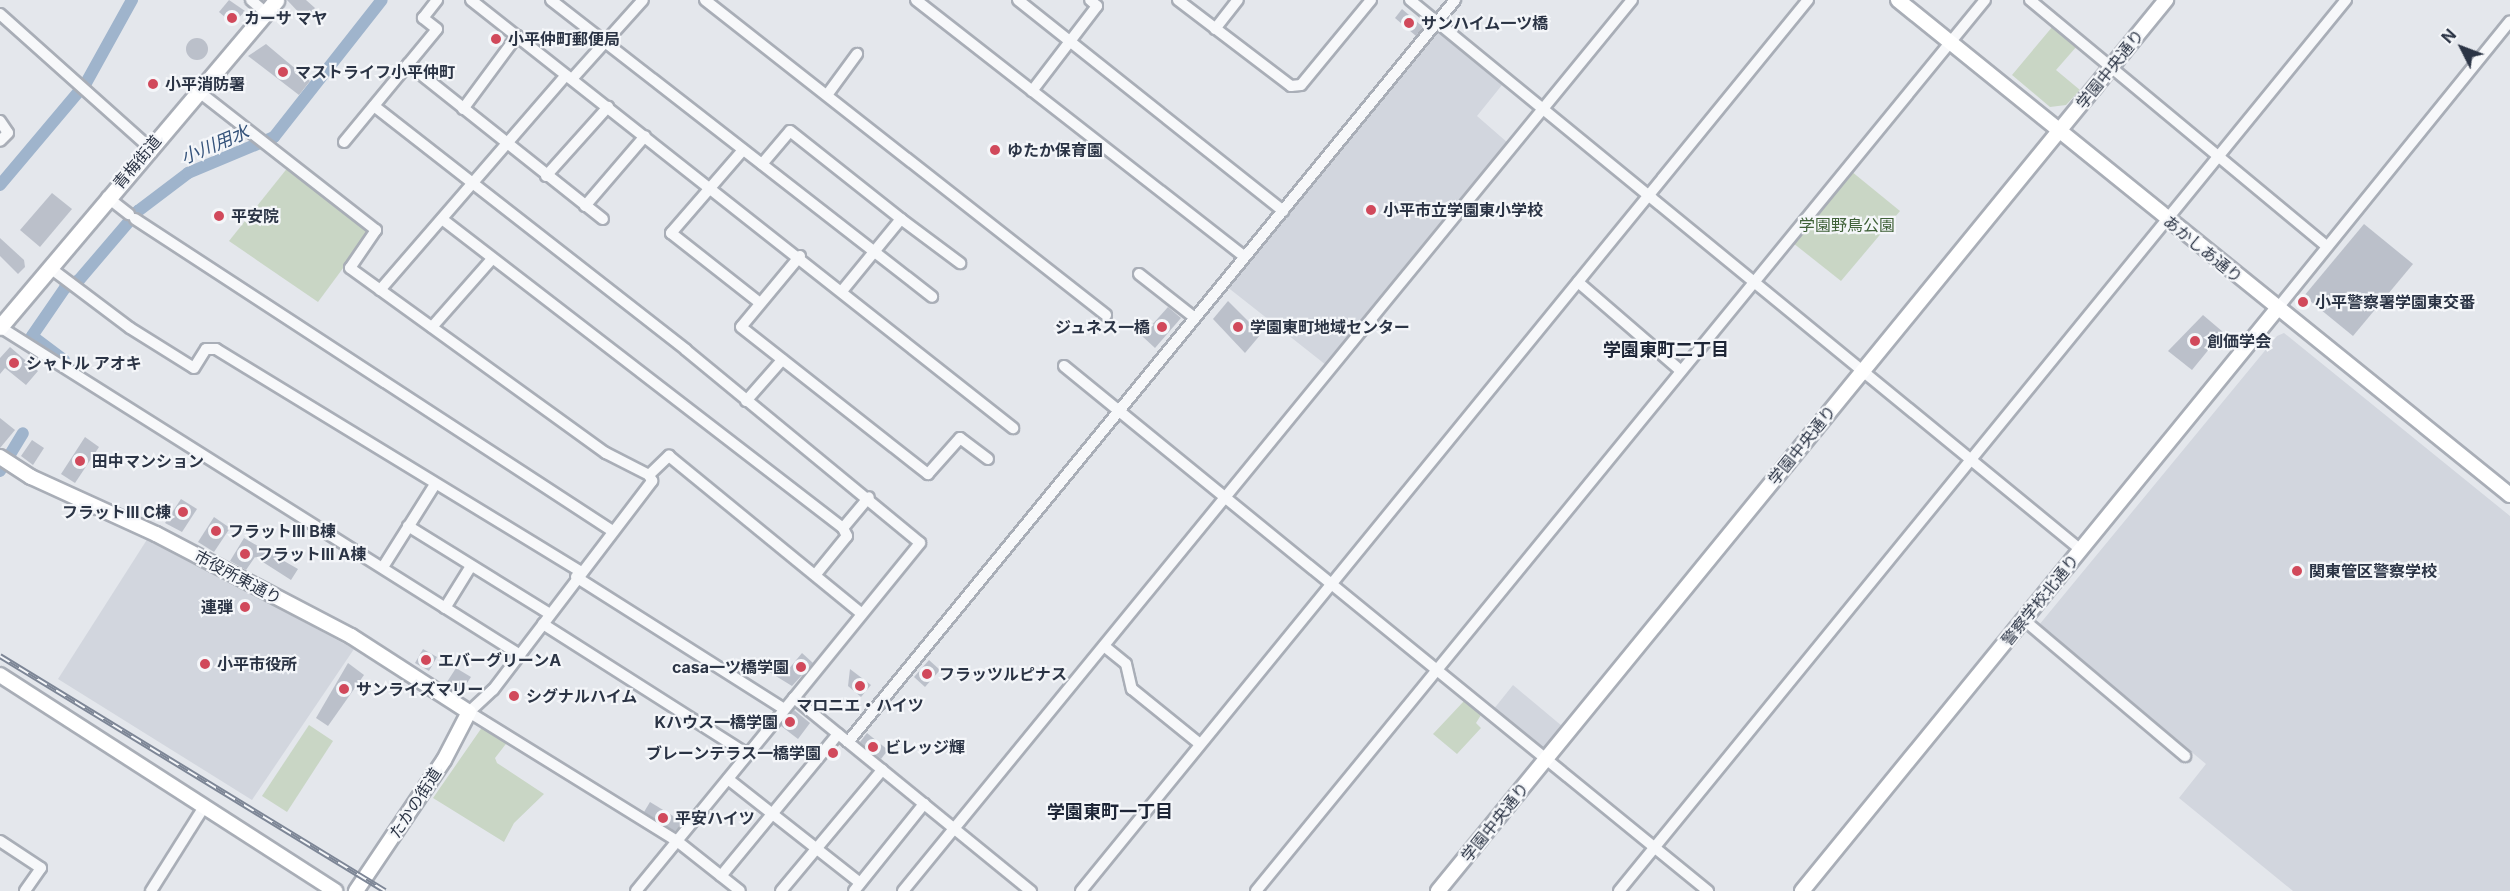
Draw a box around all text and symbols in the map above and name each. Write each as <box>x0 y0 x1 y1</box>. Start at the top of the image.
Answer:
place label: カーサ マヤ <box>244 8 328 28</box>
marker: カーサ マヤ <box>225 11 239 25</box>
place label: サンハイム一ツ橋 <box>1421 13 1549 33</box>
marker: サンハイム一ツ橋 <box>1402 16 1416 30</box>
north arrow <box>2432 18 2492 78</box>
text: N <box>2437 25 2460 47</box>
street label: 学園中央通り <box>2072 26 2148 112</box>
place label: 小平仲町郵便局 <box>508 29 620 49</box>
marker: 小平仲町郵便局 <box>489 32 503 46</box>
place label: マストライフ小平仲町 <box>295 62 455 82</box>
marker: マストライフ小平仲町 <box>276 65 290 79</box>
place label: 小平消防署 <box>165 74 245 94</box>
marker: 小平消防署 <box>146 77 160 91</box>
water label: 小川用水 <box>178 121 252 169</box>
street label: 青梅街道 <box>109 131 165 193</box>
place label: ゆたか保育園 <box>1007 140 1103 160</box>
marker: ゆたか保育園 <box>988 143 1002 157</box>
place label: 小平市立学園東小学校 <box>1383 200 1543 220</box>
marker: 小平市立学園東小学校 <box>1364 203 1378 217</box>
place label: 平安院 <box>231 206 279 226</box>
marker: 平安院 <box>212 209 226 223</box>
street label: あかしあ通り <box>2160 211 2246 287</box>
park label: 学園野鳥公園 <box>1799 215 1895 235</box>
place label: 小平警察署学園東交番 <box>2315 292 2475 312</box>
marker: 小平警察署学園東交番 <box>2296 295 2310 309</box>
place label: ジュネス一橋 <box>1054 317 1150 337</box>
place label: 学園東町地域センター <box>1250 317 1410 337</box>
marker: ジュネス一橋 <box>1155 320 1169 334</box>
marker: 学園東町地域センター <box>1231 320 1245 334</box>
place label: 創価学会 <box>2207 331 2271 351</box>
marker: 創価学会 <box>2188 334 2202 348</box>
district label: 学園東町二丁目 <box>1603 339 1729 361</box>
place label: シャトル アオキ <box>26 353 142 373</box>
marker: シャトル アオキ <box>7 356 21 370</box>
street label: 学園中央通り <box>1764 402 1840 488</box>
place label: 田中マンション <box>92 451 204 471</box>
marker: 田中マンション <box>73 454 87 468</box>
place label: フラットⅢ C棟 <box>62 502 171 522</box>
marker: フラットⅢ C棟 <box>176 505 190 519</box>
place label: フラットⅢ B棟 <box>228 521 336 541</box>
marker: フラットⅢ B棟 <box>209 524 223 538</box>
place label: フラットⅢ A棟 <box>257 544 366 564</box>
street label: 市役所東通り <box>191 546 285 608</box>
marker: フラットⅢ A棟 <box>238 547 252 561</box>
street label: 警察学校北通り <box>1997 550 2083 650</box>
place label: 関東管区警察学校 <box>2309 561 2437 581</box>
marker: 関東管区警察学校 <box>2290 564 2304 578</box>
place label: 連弾 <box>201 597 233 617</box>
marker: 連弾 <box>238 600 252 614</box>
place label: エバーグリーンA <box>438 650 562 670</box>
marker: エバーグリーンA <box>419 653 433 667</box>
place label: 小平市役所 <box>217 654 297 674</box>
marker: 小平市役所 <box>198 657 212 671</box>
place label: casa一ツ橋学園 <box>672 657 789 677</box>
marker: casa一ツ橋学園 <box>794 660 808 674</box>
place label: フラッツルピナス <box>939 664 1067 684</box>
marker: フラッツルピナス <box>920 667 934 681</box>
place label: サンライズマリー <box>356 679 484 699</box>
marker: マロニエ・ハイツ <box>853 679 867 693</box>
marker: サンライズマリー <box>337 682 351 696</box>
place label: シグナルハイム <box>526 686 638 706</box>
marker: シグナルハイム <box>507 689 521 703</box>
place label: マロニエ・ハイツ <box>796 695 924 715</box>
place label: Kハウス一橋学園 <box>654 712 778 732</box>
marker: Kハウス一橋学園 <box>783 715 797 729</box>
place label: ビレッジ輝 <box>885 737 965 757</box>
marker: ビレッジ輝 <box>866 740 880 754</box>
place label: ブレーンテラス一橋学園 <box>645 743 821 763</box>
marker: ブレーンテラス一橋学園 <box>826 746 840 760</box>
street label: たかの街道 <box>385 764 445 842</box>
street label: 学園中央通り <box>1457 779 1533 865</box>
district label: 学園東町一丁目 <box>1047 801 1173 823</box>
place label: 平安ハイツ <box>675 808 755 828</box>
marker: 平安ハイツ <box>656 811 670 825</box>

